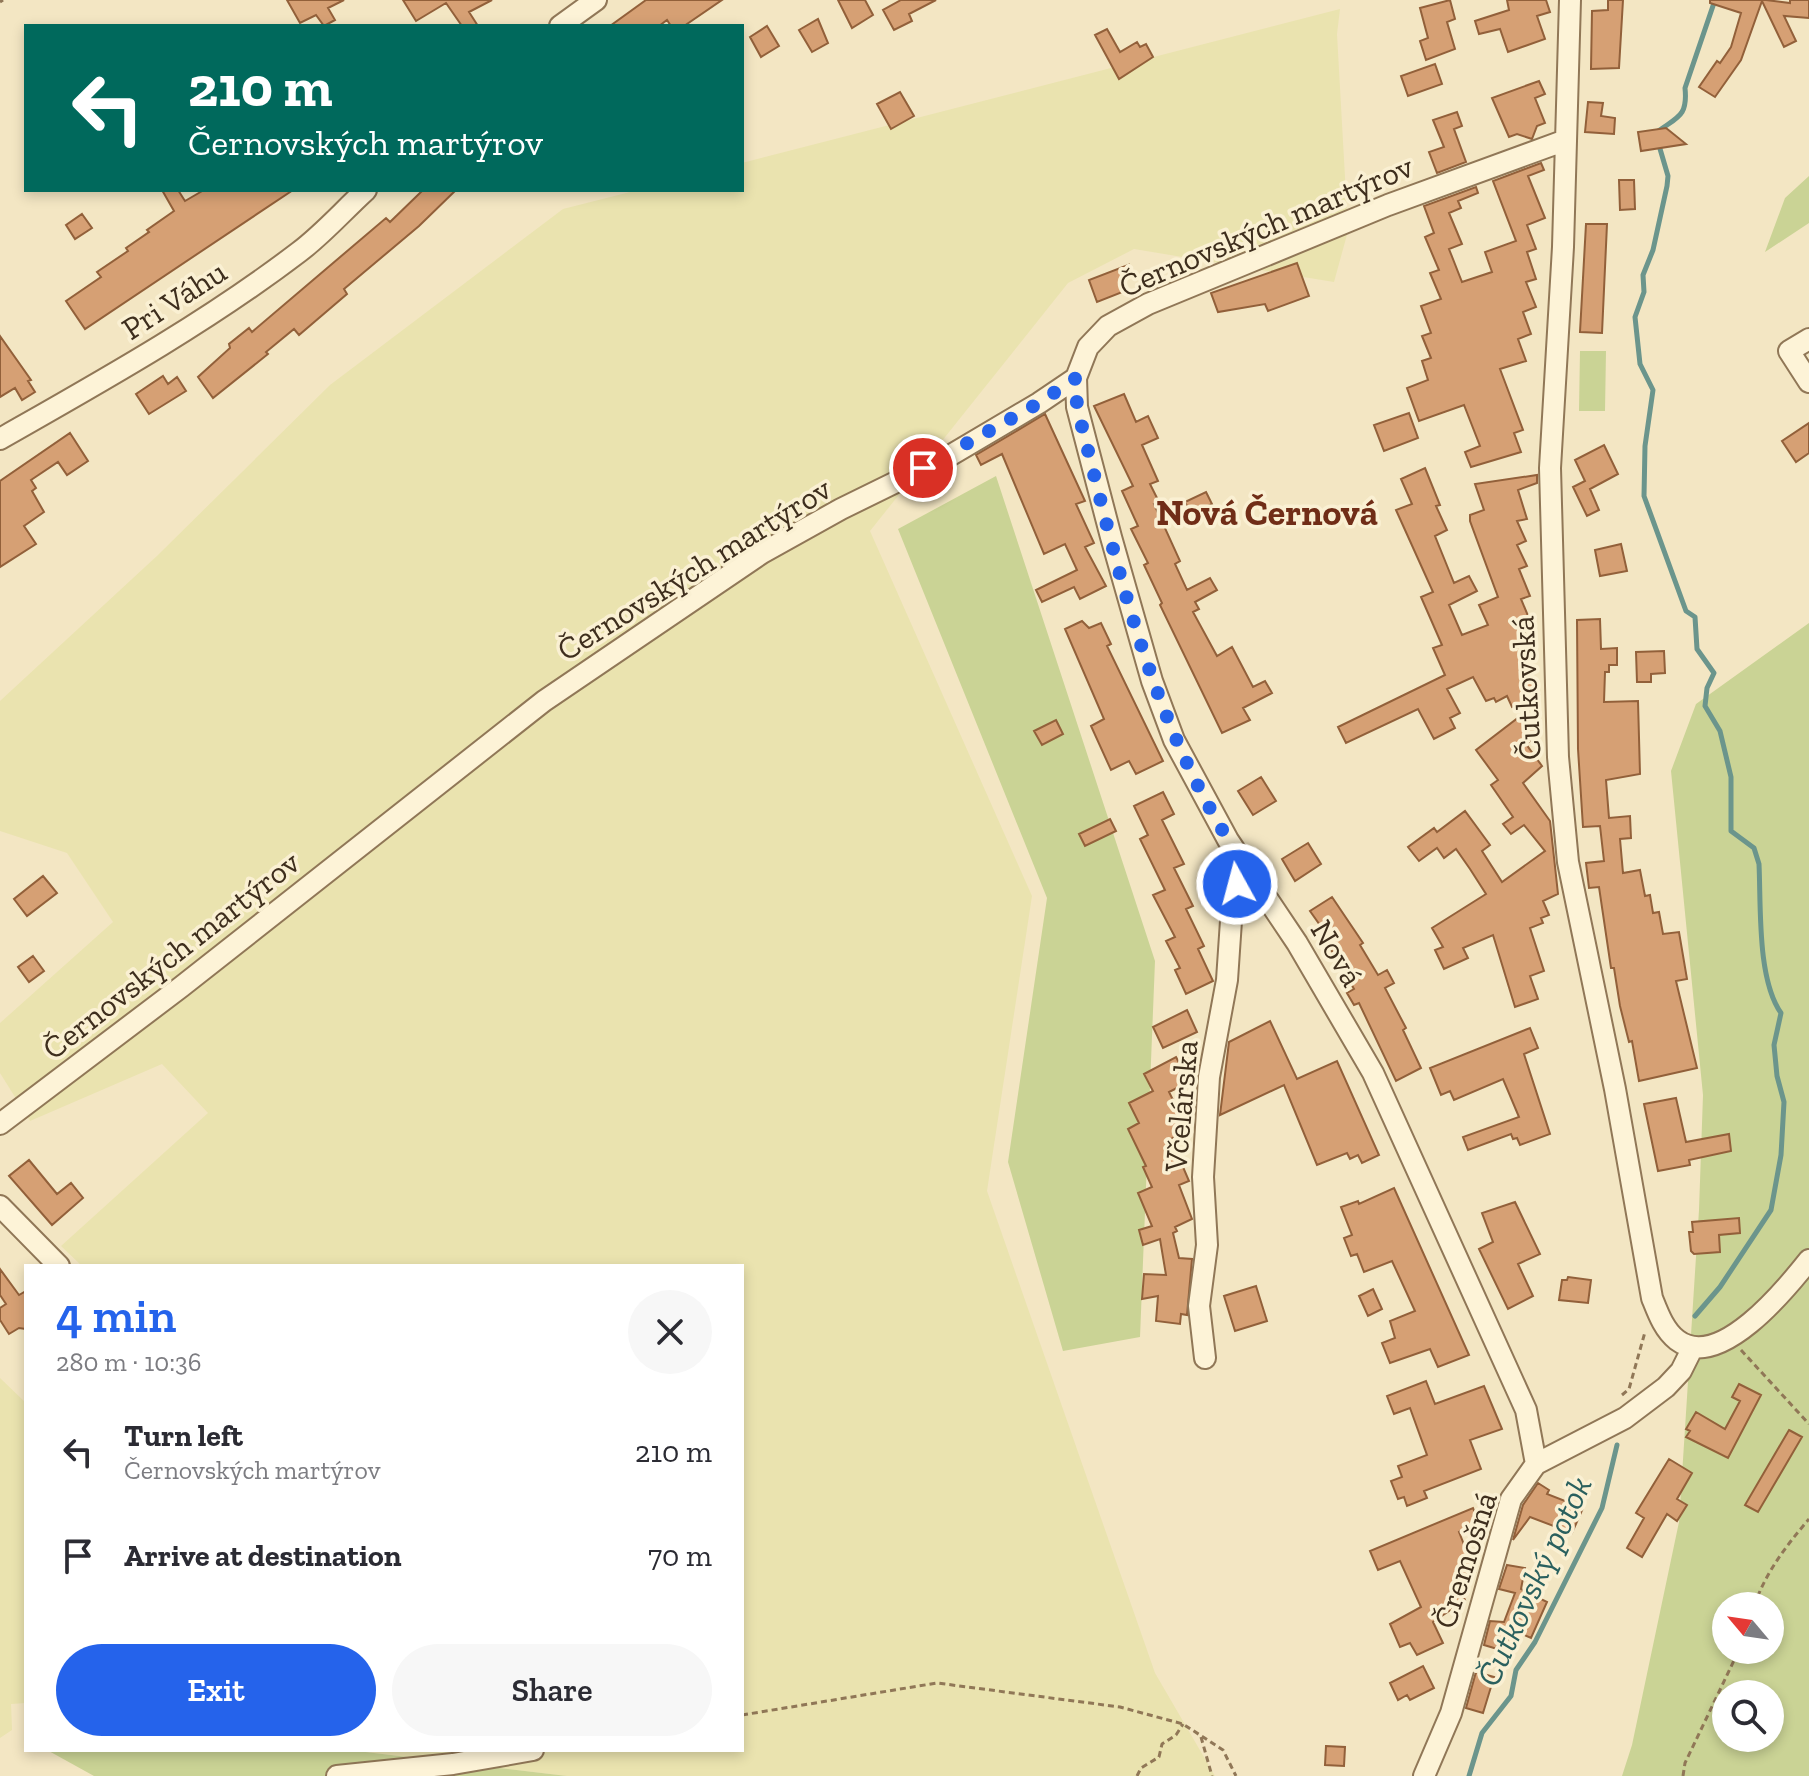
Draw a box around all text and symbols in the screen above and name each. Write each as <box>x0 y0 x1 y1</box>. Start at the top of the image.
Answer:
text: 210 m <box>188 53 332 120</box>
icon: left <box>56 56 160 160</box>
text: Černovských martýrov <box>188 121 543 164</box>
street label: Černovských martýrov <box>1113 147 1419 305</box>
street label: Pri Váhu <box>115 252 233 348</box>
pin <box>889 434 957 502</box>
icon: arrive <box>901 446 945 490</box>
street label: Černovských martýrov <box>550 469 838 669</box>
district label: Nová Černová <box>1156 491 1378 534</box>
street label: Čutkovská <box>1503 615 1549 761</box>
position arrow <box>1195 842 1279 926</box>
street label: Černovských martýrov <box>35 843 307 1067</box>
street label: Nová <box>1303 913 1371 993</box>
street label: Včelárska <box>1156 1039 1206 1174</box>
text: 4 min <box>56 1287 176 1344</box>
button: close <box>628 1290 712 1374</box>
text: 280 m · 10:36 <box>56 1346 202 1378</box>
text: Turn left <box>124 1418 243 1454</box>
icon: left <box>56 1430 100 1474</box>
text: 210 m <box>635 1434 712 1470</box>
text: Černovských martýrov <box>124 1454 381 1486</box>
water label: Čutkovský potok <box>1467 1469 1601 1693</box>
street label: Čremošná <box>1425 1487 1505 1633</box>
icon: arrive <box>56 1534 100 1578</box>
text: Arrive at destination <box>124 1538 401 1574</box>
text: 70 m <box>648 1538 712 1574</box>
north arrow <box>1712 1592 1784 1664</box>
map controls <box>1712 1592 1784 1752</box>
button: Exit <box>56 1644 376 1736</box>
button: Share <box>392 1644 712 1736</box>
button: search <box>1712 1680 1784 1752</box>

